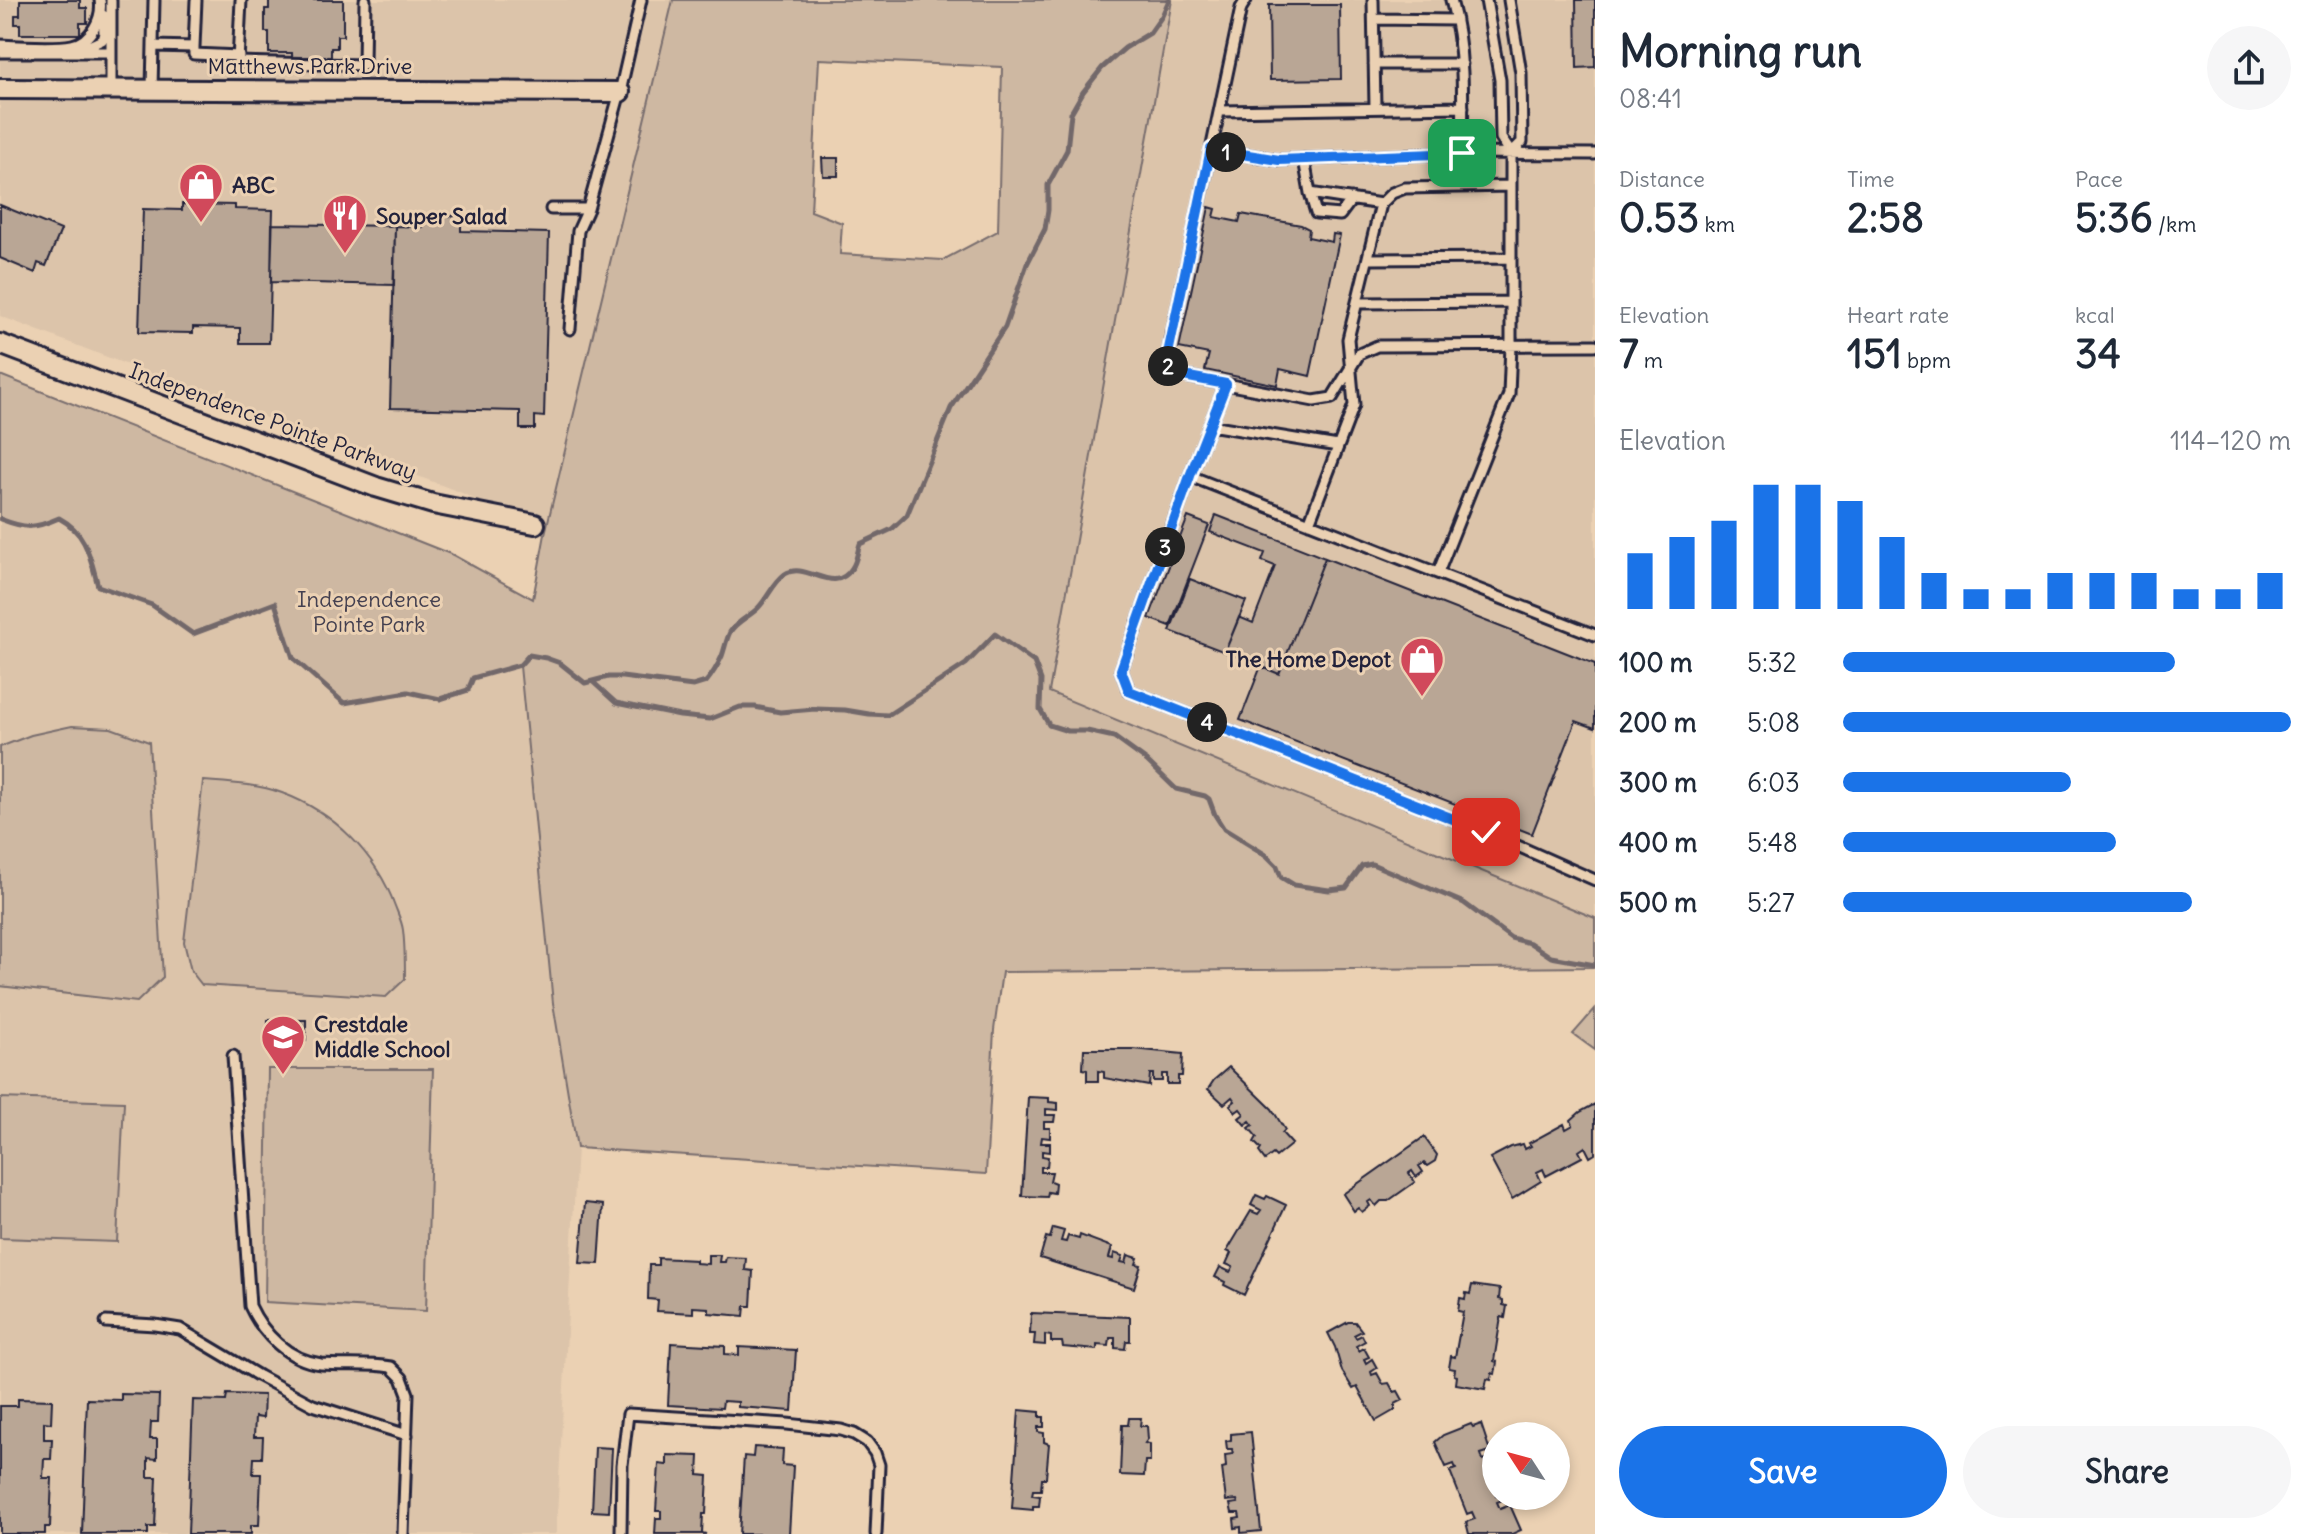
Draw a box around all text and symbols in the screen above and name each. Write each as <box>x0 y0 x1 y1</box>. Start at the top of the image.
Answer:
text: Morning run <box>1619 24 1862 79</box>
button: share <box>2207 26 2291 110</box>
street label: Matthews Park Drive <box>208 52 412 80</box>
text: 08:41 <box>1619 82 1682 115</box>
pin <box>1428 119 1496 187</box>
icon: arrive <box>1440 131 1484 175</box>
pin: 1 <box>1206 132 1246 172</box>
text: 1 <box>1222 138 1230 166</box>
shop icon: ABC <box>177 161 225 224</box>
text: Distance <box>1619 165 1705 193</box>
text: Time <box>1847 165 1895 193</box>
text: Pace <box>2075 165 2123 193</box>
place label: ABC <box>232 171 276 199</box>
restaurant icon: Souper Salad <box>321 192 369 255</box>
text: 0.53 <box>1619 193 1699 243</box>
text: 2:58 <box>1847 193 1924 243</box>
text: 5:36 <box>2075 193 2153 243</box>
place label: Souper Salad <box>376 202 507 230</box>
text: km <box>1699 210 1735 238</box>
text: /km <box>2153 210 2197 238</box>
text: Elevation <box>1619 301 1709 329</box>
text: Heart rate <box>1847 301 1949 329</box>
text: kcal <box>2075 301 2115 329</box>
text: 7 <box>1619 329 1639 379</box>
text: 151 <box>1847 329 1902 379</box>
text: 34 <box>2075 329 2121 379</box>
pin: 2 <box>1148 346 1188 386</box>
text: m <box>1639 346 1663 374</box>
text: bpm <box>1902 346 1951 374</box>
text: 2 <box>1162 352 1174 380</box>
street label: Independence Pointe Parkway <box>125 356 421 486</box>
text: Elevation <box>1619 424 1726 457</box>
text: 114–120 m <box>2170 424 2291 457</box>
pin: 3 <box>1145 527 1185 567</box>
text: 3 <box>1159 533 1171 561</box>
park label: Independence Pointe Park <box>297 585 441 638</box>
shop icon: The Home Depot <box>1398 635 1446 698</box>
place label: The Home Depot <box>1226 645 1392 673</box>
text: 100 m <box>1619 646 1693 679</box>
text: 5:32 <box>1747 646 1797 679</box>
pin: 4 <box>1187 702 1227 742</box>
text: 200 m <box>1619 706 1696 739</box>
text: 5:08 <box>1747 706 1800 739</box>
text: 4 <box>1201 708 1213 736</box>
text: 300 m <box>1619 766 1697 799</box>
text: 6:03 <box>1747 766 1800 799</box>
pin <box>1452 798 1520 866</box>
icon: check <box>1464 810 1508 854</box>
text: 400 m <box>1619 826 1697 859</box>
text: 5:48 <box>1747 826 1798 859</box>
text: 500 m <box>1619 886 1697 919</box>
text: 5:27 <box>1747 886 1795 919</box>
place label: Crestdale Middle School <box>314 1010 450 1063</box>
school or university icon: Crestdale Middle School <box>259 1013 307 1076</box>
north arrow <box>1482 1422 1570 1510</box>
map controls <box>1482 1422 1570 1510</box>
button: Save <box>1619 1426 1947 1518</box>
button: Share <box>1963 1426 2291 1518</box>

